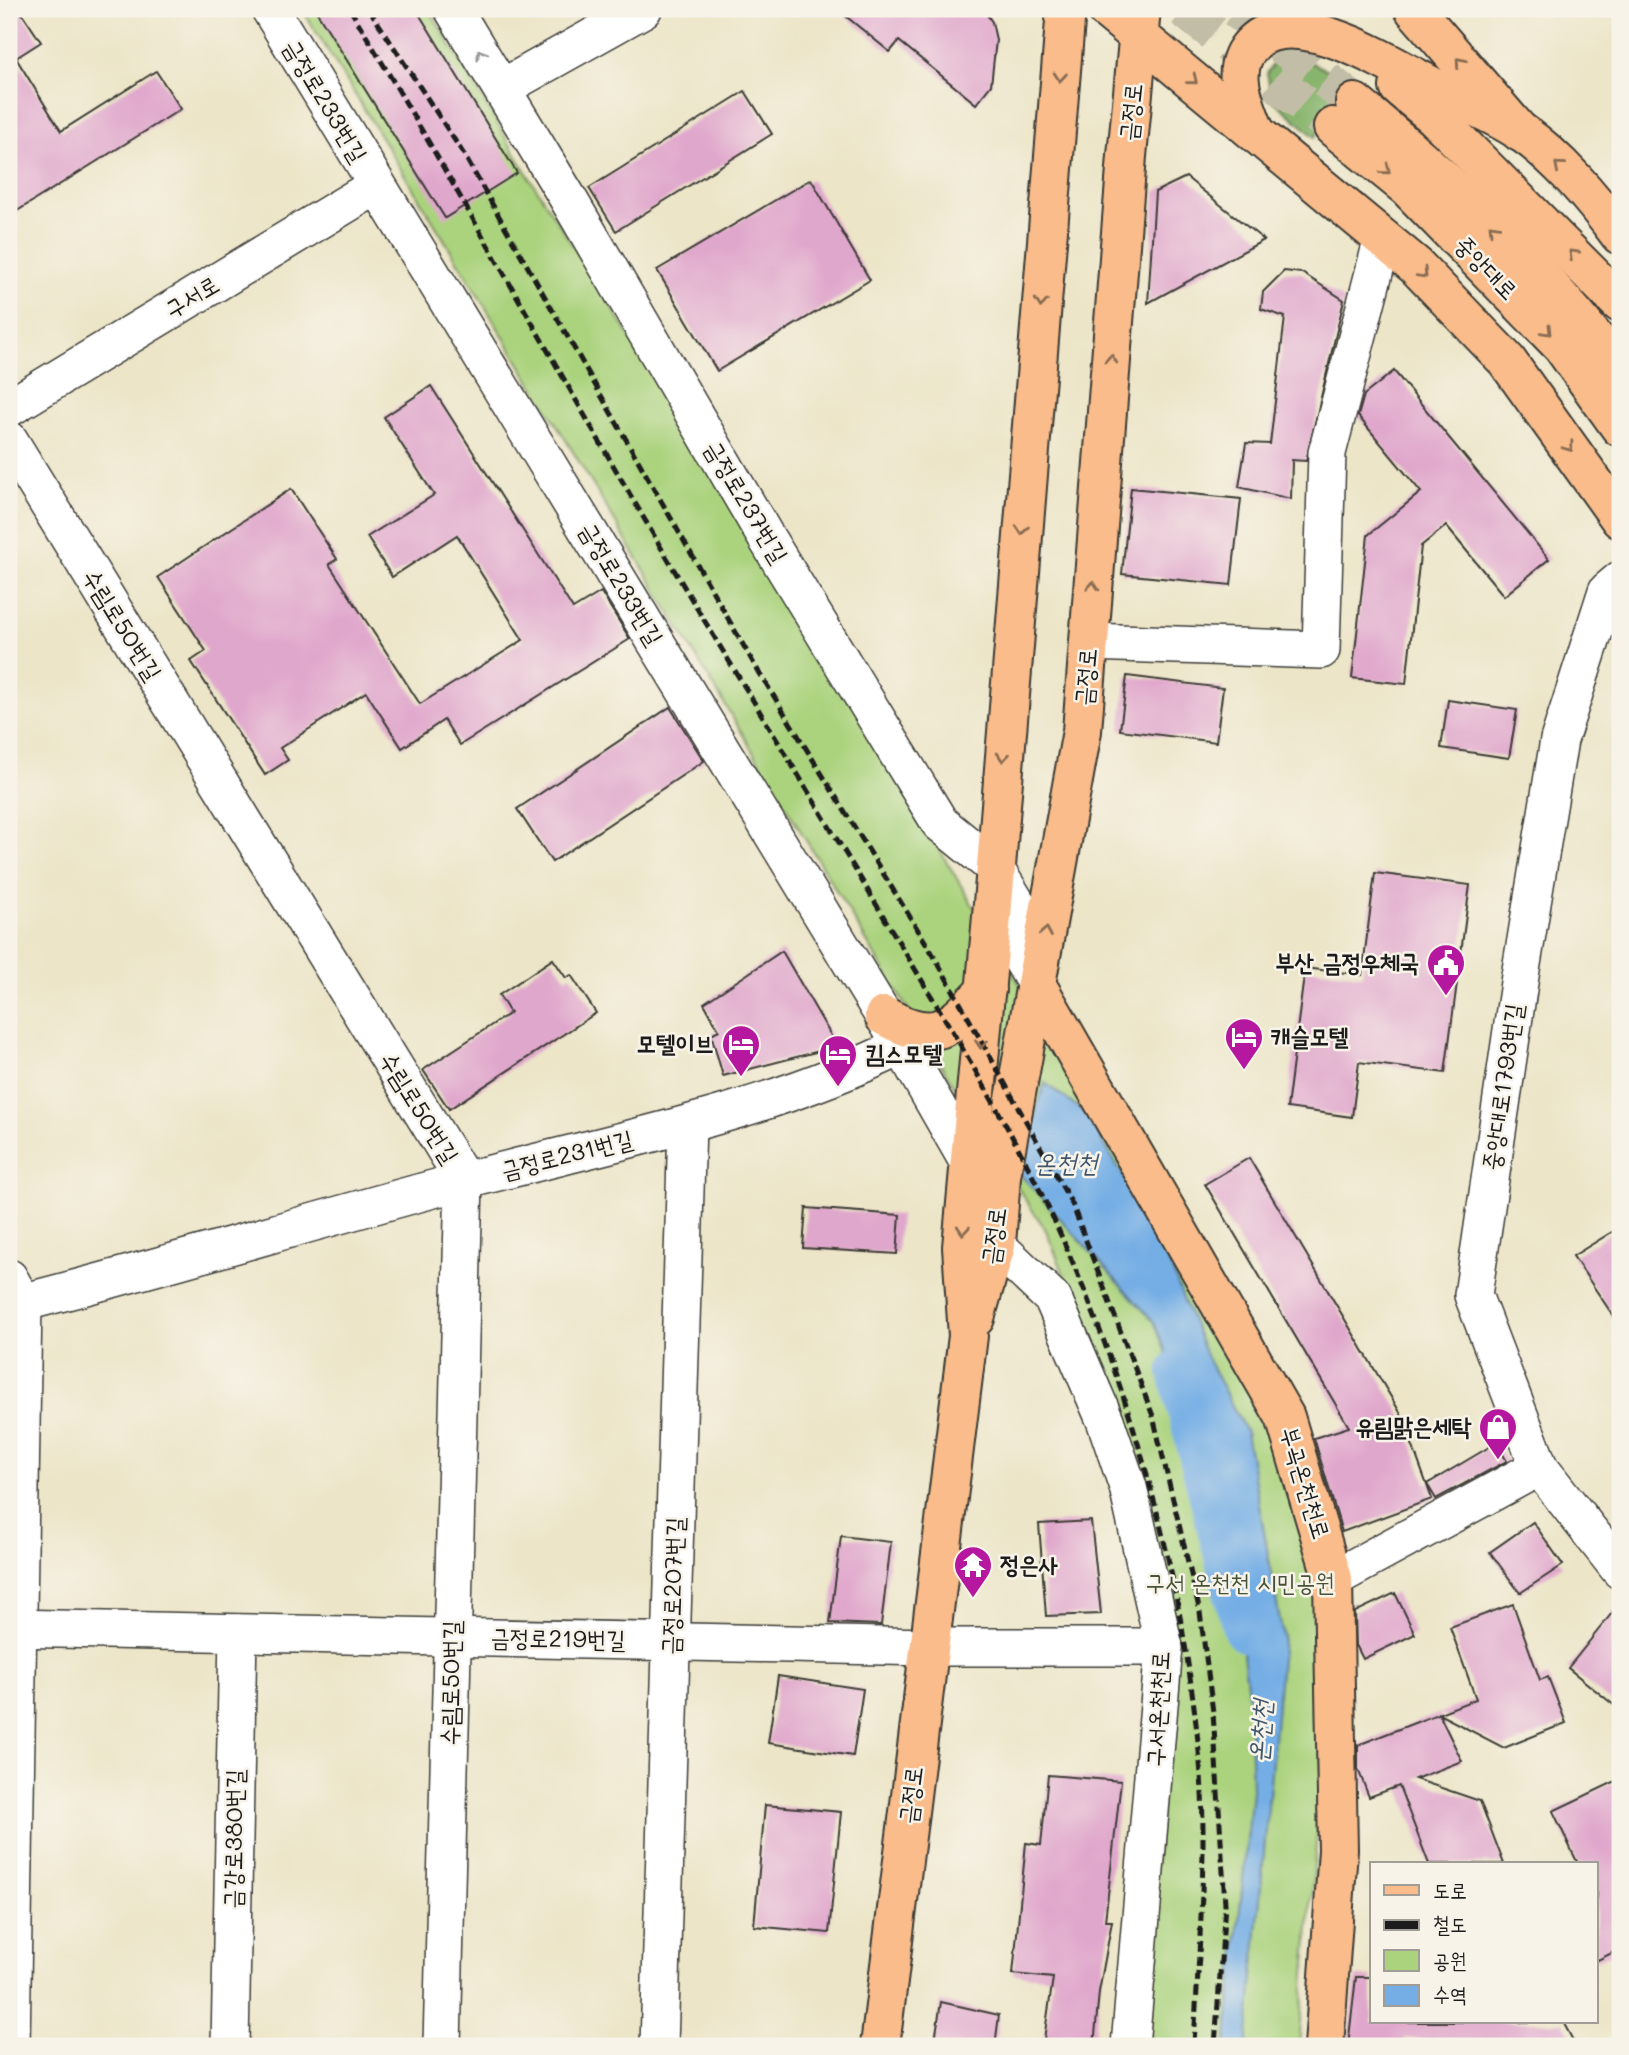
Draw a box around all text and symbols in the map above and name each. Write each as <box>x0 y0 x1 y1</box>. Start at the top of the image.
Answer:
street label: 금정로233번길 <box>277 33 375 167</box>
one-way arrow <box>476 49 489 62</box>
one-way arrow <box>1456 57 1468 70</box>
one-way arrow <box>1053 72 1068 83</box>
one-way arrow <box>1184 72 1197 84</box>
street label: 금정로 <box>1111 81 1148 142</box>
one-way arrow <box>1377 162 1390 174</box>
one-way arrow <box>1554 162 1567 174</box>
one-way arrow <box>1488 224 1501 237</box>
street label: 중앙대로 <box>1449 228 1525 306</box>
one-way arrow <box>1568 250 1581 262</box>
one-way arrow <box>1414 265 1427 278</box>
street label: 구서로 <box>158 268 224 324</box>
one-way arrow <box>1034 298 1049 309</box>
one-way arrow <box>1538 322 1551 335</box>
one-way arrow <box>1103 353 1118 364</box>
street label: 금정로237번길 <box>699 434 796 568</box>
one-way arrow <box>1561 439 1574 452</box>
street label: 금정로233번길 <box>573 516 671 650</box>
one-way arrow <box>1015 525 1030 536</box>
street label: 수림로50번길 <box>77 563 170 686</box>
one-way arrow <box>1085 580 1100 591</box>
street label: 금정로 <box>1067 647 1102 707</box>
one-way arrow <box>996 752 1011 763</box>
one-way arrow <box>1037 926 1052 938</box>
public building icon: 부산 금정우체국 <box>1425 942 1467 997</box>
place label: 부산 금정우체국 <box>1275 946 1419 977</box>
street label: 중앙대로1793번길 <box>1474 1001 1529 1172</box>
hotel icon: 캐슬모텔 <box>1223 1016 1265 1071</box>
place label: 캐슬모텔 <box>1271 1020 1349 1051</box>
hotel icon: 모텔이브 <box>720 1023 762 1078</box>
place label: 모텔이브 <box>637 1027 714 1058</box>
hotel icon: 킴스모텔 <box>817 1033 859 1088</box>
place label: 킴스모텔 <box>865 1037 943 1068</box>
one-way arrow <box>973 1039 988 1050</box>
street label: 수림로50번길 <box>374 1046 467 1169</box>
street label: 금정로231번길 <box>498 1122 636 1185</box>
water label: 온천천 <box>1035 1145 1100 1179</box>
street label: 금정로 <box>973 1205 1012 1267</box>
one-way arrow <box>956 1225 971 1236</box>
shop icon: 유림맑은세탁 <box>1477 1406 1519 1461</box>
place label: 유림맑은세탁 <box>1355 1410 1472 1441</box>
street label: 부곡온천천로 <box>1275 1423 1338 1542</box>
street label: 금정로207번길 <box>654 1516 689 1655</box>
temple icon: 정은사 <box>952 1544 994 1599</box>
place label: 정은사 <box>1000 1548 1058 1579</box>
park label: 구서 온천천 시민공원 <box>1145 1566 1335 1597</box>
street label: 수림로50번길 <box>433 1620 466 1746</box>
street label: 금정로219번길 <box>490 1621 626 1654</box>
street label: 구서온천천로 <box>1138 1650 1175 1768</box>
water label: 온천천 <box>1240 1695 1278 1763</box>
street label: 금정로 <box>891 1764 928 1825</box>
street label: 금강로380번길 <box>216 1769 249 1909</box>
legend <box>1370 1862 1598 2024</box>
text: 도로 <box>1433 1876 1467 1903</box>
text: 철도 <box>1433 1910 1467 1937</box>
text: 공원 <box>1433 1946 1467 1973</box>
text: 수역 <box>1433 1980 1467 2007</box>

